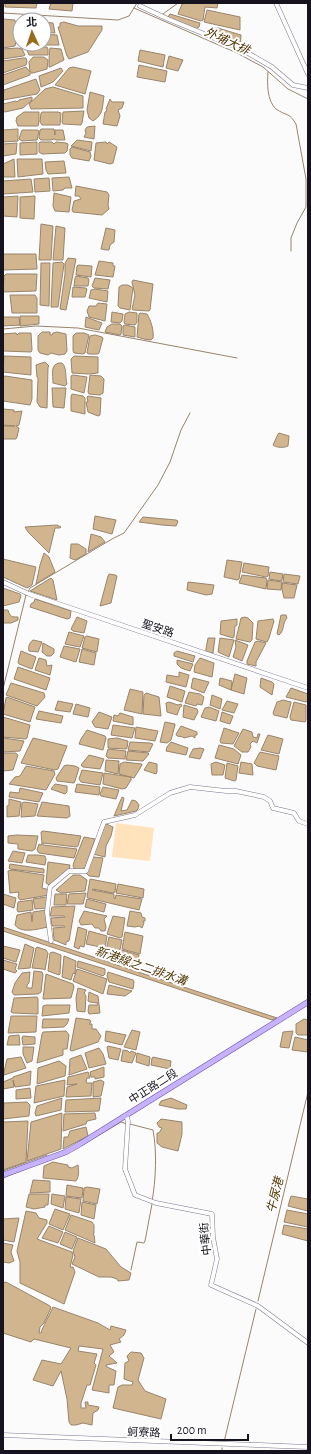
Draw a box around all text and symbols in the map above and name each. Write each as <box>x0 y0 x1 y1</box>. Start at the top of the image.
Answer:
north arrow <box>12 12 52 52</box>
text: 北 <box>26 17 37 28</box>
water label: 外埔大排 <box>203 25 254 57</box>
street label: 聖安路 <box>140 617 176 639</box>
water label: 新港線之二排水溝 <box>94 944 191 988</box>
street label: 中正路二段 <box>126 1066 180 1106</box>
water label: 牛尿港 <box>264 1174 286 1214</box>
street label: 中華街 <box>197 1222 213 1256</box>
scale bar <box>171 1416 248 1442</box>
text: 200 m <box>177 1424 207 1436</box>
street label: 蚵寮路 <box>127 1425 161 1439</box>

